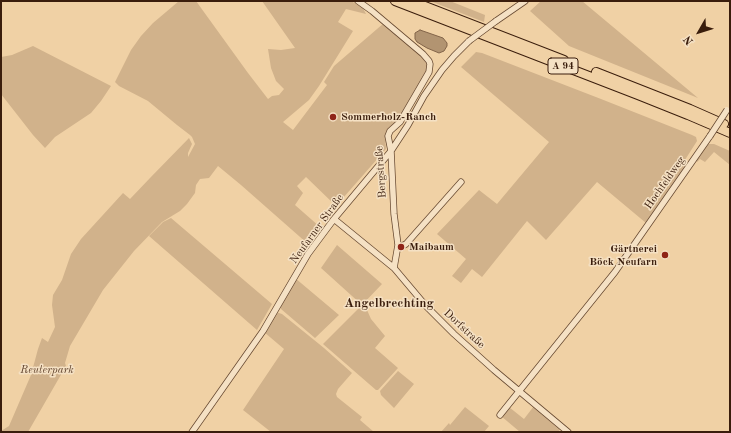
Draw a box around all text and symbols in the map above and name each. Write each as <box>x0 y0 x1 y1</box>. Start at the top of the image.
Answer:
north arrow <box>679 12 719 52</box>
text: N <box>682 33 696 47</box>
road number: A 94 <box>548 58 578 74</box>
place label: Sommerholz-Ranch <box>341 110 436 124</box>
marker: Sommerholz-Ranch <box>328 112 338 122</box>
street label: Bergstraße <box>373 145 389 199</box>
street label: Hochfeldweg <box>642 154 688 212</box>
street label: Neufarner Straße <box>287 192 347 266</box>
place label: Maibaum <box>409 240 454 254</box>
marker: Maibaum <box>396 242 406 252</box>
place label: Gärtnerei Böck Neufarn <box>589 242 657 268</box>
marker: Gärtnerei Böck Neufarn <box>660 250 670 260</box>
district label: Angelbrechting <box>344 296 434 312</box>
street label: Dorfstraße <box>441 307 487 351</box>
park label: Reuterpark <box>20 363 74 377</box>

